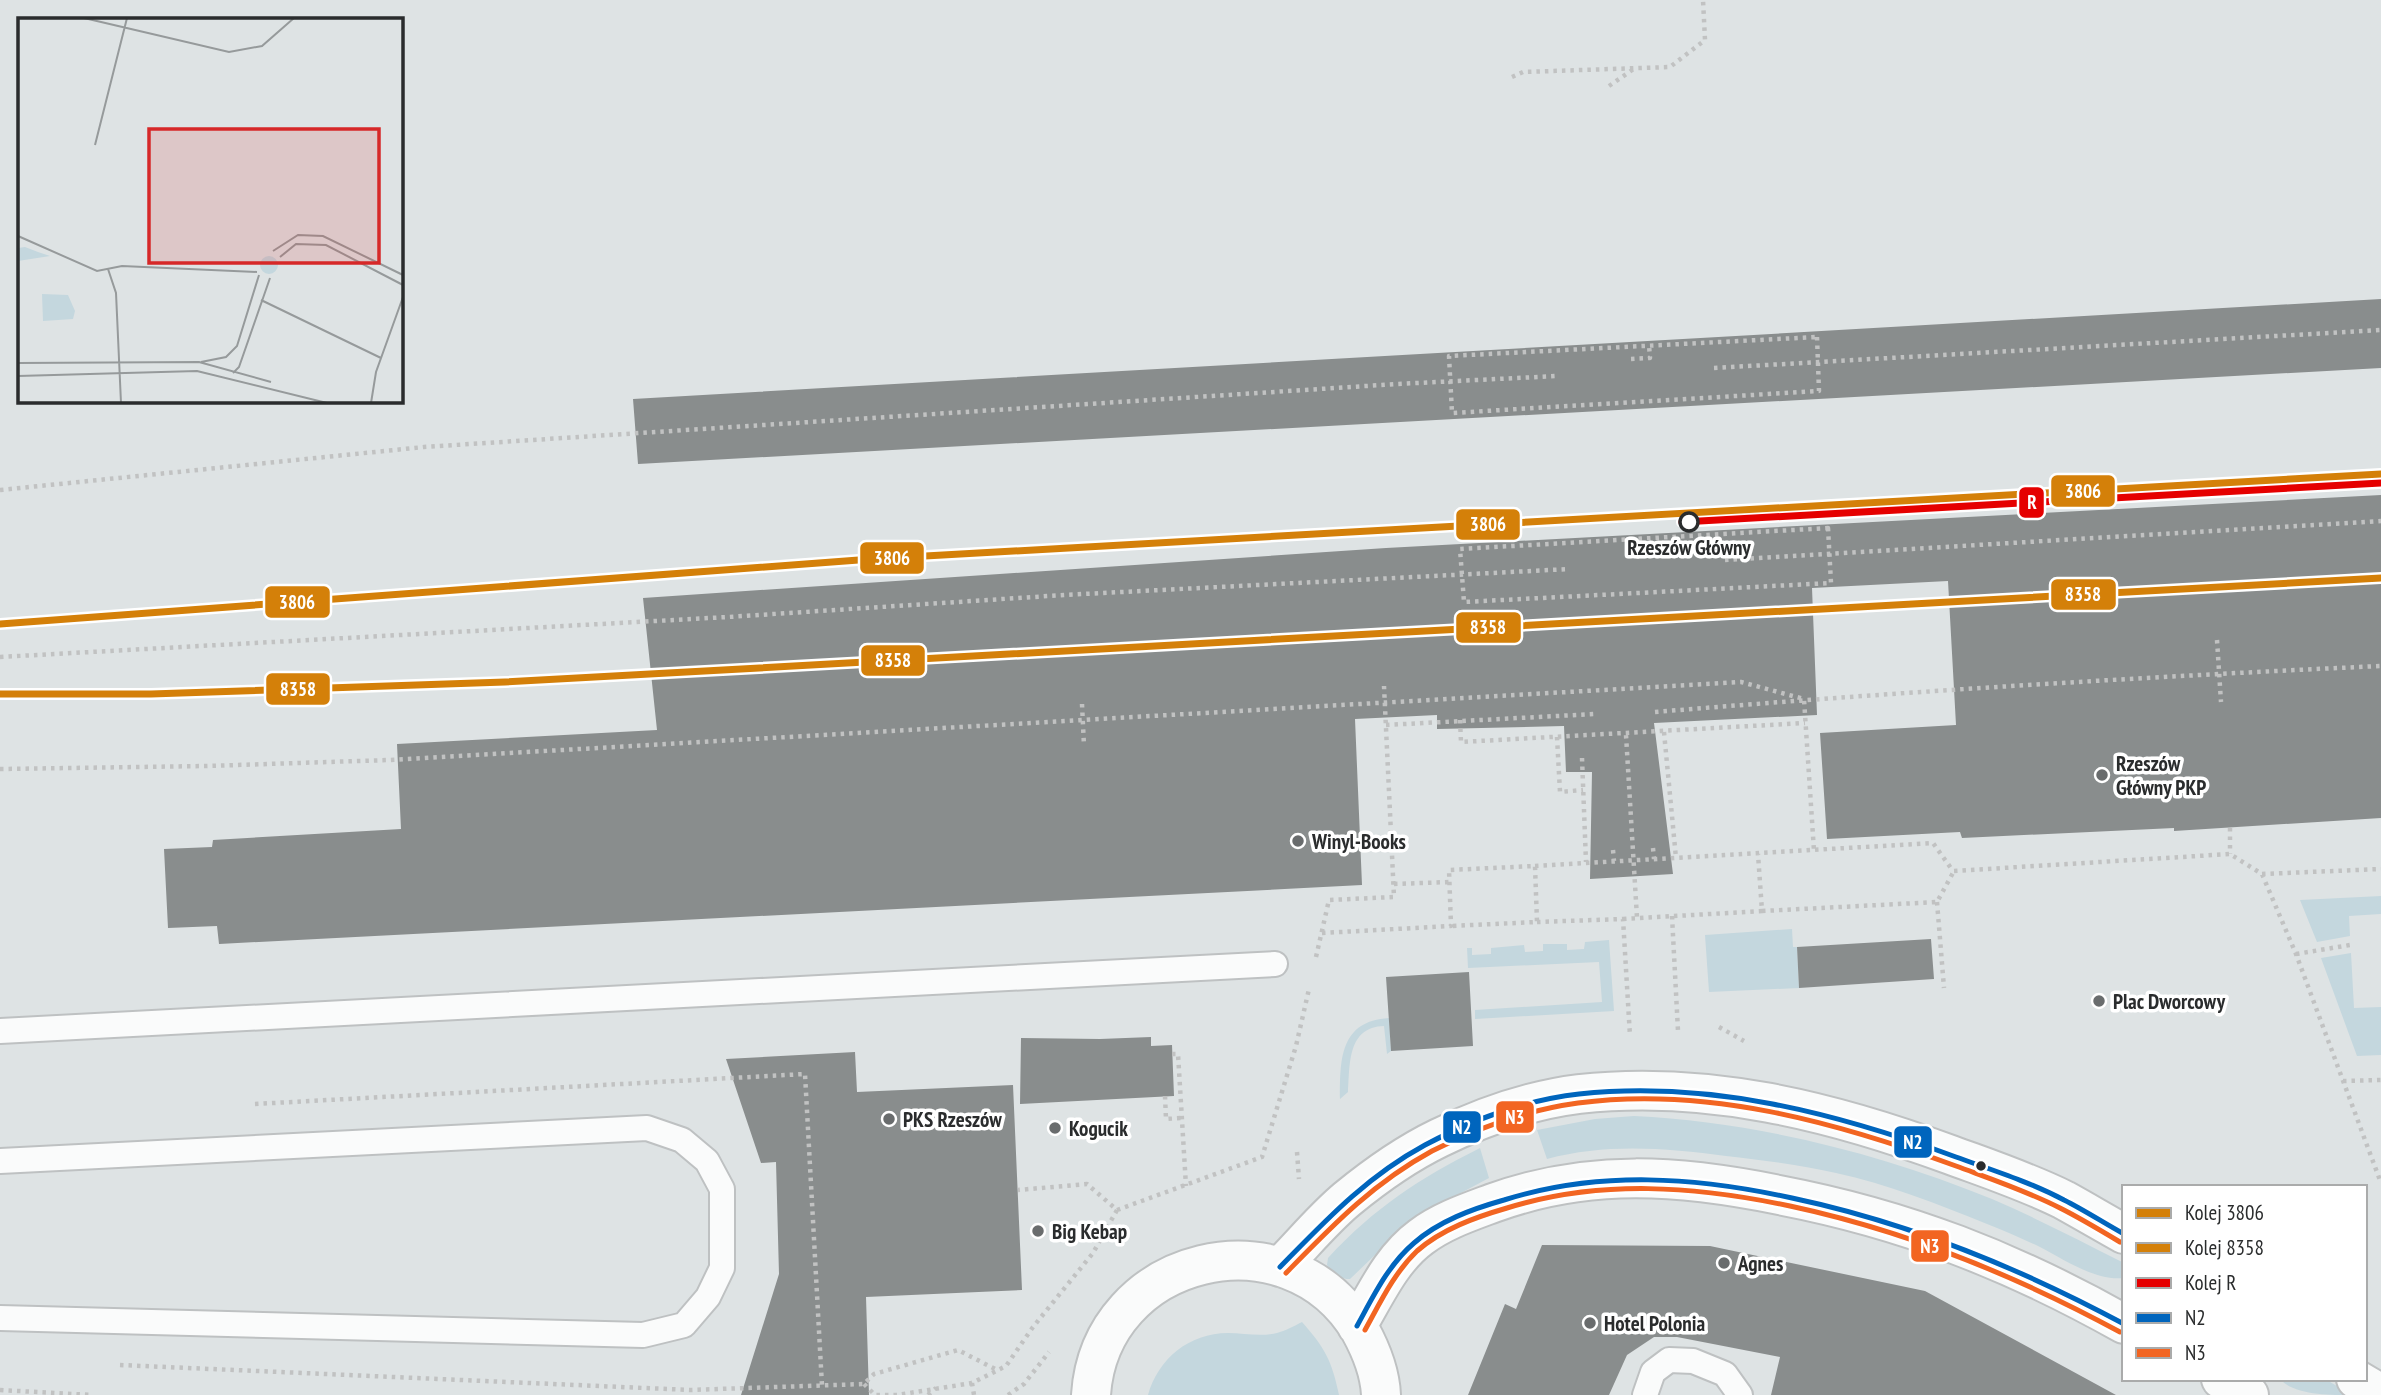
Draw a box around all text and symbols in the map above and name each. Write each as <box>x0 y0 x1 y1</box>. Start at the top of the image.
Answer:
inset map <box>18 18 402 402</box>
line badge: 3806 <box>2050 474 2116 508</box>
text: 3806 <box>2065 479 2101 503</box>
line badge: R <box>2018 486 2045 519</box>
text: R <box>2027 490 2037 514</box>
line badge: 3806 <box>1455 508 1521 541</box>
text: 3806 <box>1470 512 1506 536</box>
marker: Rzeszów Główny <box>1679 512 1699 532</box>
place label: Rzeszów Główny <box>1627 534 1751 561</box>
line badge: 3806 <box>859 541 925 575</box>
text: 3806 <box>874 546 910 570</box>
line badge: 8358 <box>2050 578 2117 611</box>
text: 8358 <box>2065 582 2101 606</box>
line badge: 3806 <box>264 585 331 619</box>
text: 3806 <box>279 590 315 614</box>
line badge: 8358 <box>1455 611 1522 644</box>
text: 8358 <box>1470 615 1506 639</box>
line badge: 8358 <box>860 644 926 677</box>
text: 8358 <box>875 648 911 672</box>
line badge: 8358 <box>265 672 331 706</box>
text: 8358 <box>280 677 316 701</box>
place label: Rzeszów Główny PKP <box>2116 750 2206 801</box>
marker: Rzeszów Główny PKP <box>2094 767 2110 783</box>
place label: Winyl-Books <box>1311 828 1406 855</box>
marker: Winyl-Books <box>1290 833 1306 849</box>
place label: Plac Dworcowy <box>2113 988 2226 1015</box>
marker: Plac Dworcowy <box>2091 993 2107 1009</box>
line badge: N3 <box>1495 1100 1535 1134</box>
text: N3 <box>1505 1105 1525 1129</box>
place label: PKS Rzeszów <box>903 1106 1002 1133</box>
line badge: N2 <box>1442 1110 1482 1144</box>
marker: PKS Rzeszów <box>881 1111 897 1127</box>
place label: Kogucik <box>1069 1115 1128 1142</box>
text: N2 <box>1452 1115 1472 1139</box>
marker: Kogucik <box>1047 1120 1063 1136</box>
line badge: N2 <box>1893 1125 1933 1159</box>
text: N2 <box>1903 1130 1923 1154</box>
unlabelled marker <box>1974 1159 1988 1173</box>
legend <box>2122 1185 2367 1381</box>
text: Kolej 3806 <box>2185 1199 2264 1226</box>
place label: Big Kebap <box>1052 1218 1127 1245</box>
marker: Big Kebap <box>1030 1223 1046 1239</box>
line badge: N3 <box>1910 1229 1950 1263</box>
text: N3 <box>1920 1234 1940 1258</box>
text: Kolej 8358 <box>2185 1234 2264 1261</box>
place label: Agnes <box>1737 1250 1783 1277</box>
marker: Agnes <box>1716 1255 1732 1271</box>
text: Kolej R <box>2185 1269 2236 1296</box>
text: N2 <box>2185 1304 2206 1331</box>
place label: Hotel Polonia <box>1604 1310 1705 1337</box>
marker: Hotel Polonia <box>1582 1315 1598 1331</box>
text: N3 <box>2185 1339 2206 1366</box>

